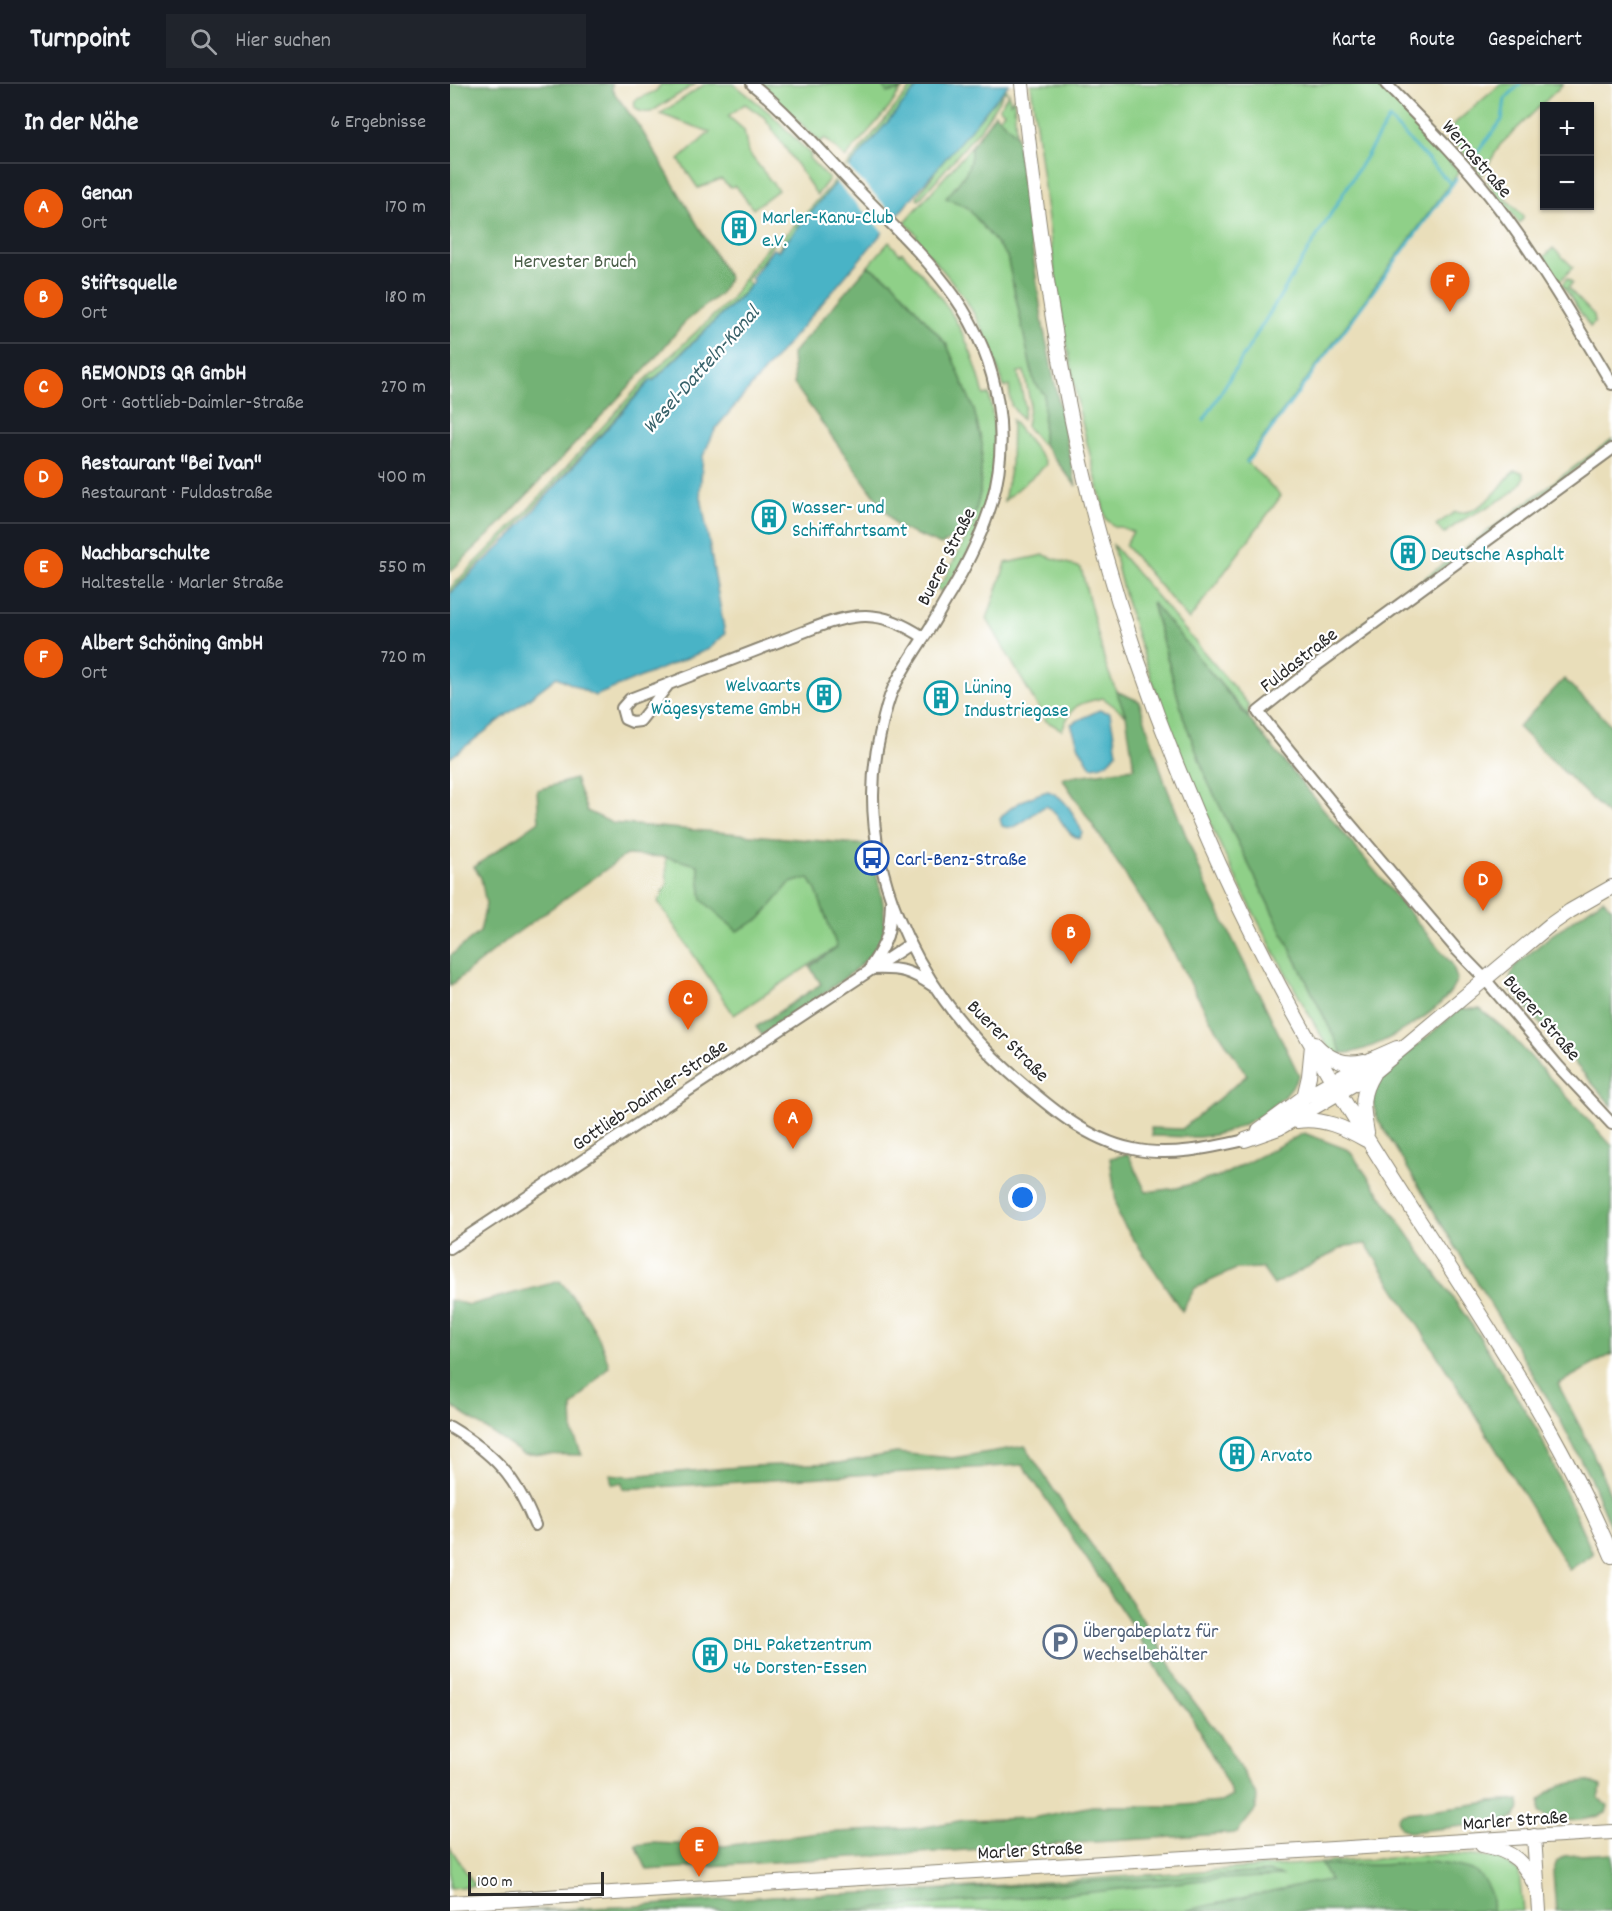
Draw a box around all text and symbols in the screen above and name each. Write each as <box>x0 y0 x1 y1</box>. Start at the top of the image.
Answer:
search box <box>166 14 586 68</box>
text: Turnpoint <box>30 21 130 61</box>
icon: search <box>187 25 220 58</box>
text: Hier suchen <box>235 26 331 57</box>
text: Karte <box>1332 26 1376 56</box>
text: Route <box>1409 26 1455 56</box>
text: Gespeichert <box>1488 26 1582 56</box>
map controls <box>1540 102 1594 210</box>
button: + <box>1540 102 1594 156</box>
text: In der Nähe <box>24 105 138 142</box>
text: 6 Ergebnisse <box>330 109 426 137</box>
street label: Werrastraße <box>1434 115 1518 205</box>
button: − <box>1540 156 1594 210</box>
text: Genan <box>81 179 132 210</box>
text: A <box>38 194 49 222</box>
text: 170 m <box>385 194 426 222</box>
place label: Marler-Kanu-Club e.V. <box>762 205 894 256</box>
text: Ort <box>81 210 107 238</box>
building icon: Marler-Kanu-Club e.V. <box>721 210 757 246</box>
park label: Hervester Bruch <box>514 249 636 277</box>
pin: F <box>1430 262 1470 312</box>
text: Stiftsquelle <box>81 269 177 300</box>
text: B <box>39 284 48 312</box>
text: 180 m <box>384 284 426 312</box>
water label: Wesel-Datteln-Kanal <box>637 299 769 442</box>
text: Ort <box>81 300 107 328</box>
text: REMONDIS QR GmbH <box>81 359 247 390</box>
text: C <box>39 374 48 402</box>
text: 270 m <box>380 374 426 402</box>
text: Ort · Gottlieb-Daimler-Straße <box>81 390 304 418</box>
text: Restaurant "Bei Ivan" <box>81 449 262 480</box>
text: D <box>38 464 49 492</box>
text: 400 m <box>378 464 426 492</box>
text: Restaurant · Fuldastraße <box>81 480 272 508</box>
place label: Wasser- und Schiffahrtsamt <box>792 495 907 546</box>
building icon: Wasser- und Schiffahrtsamt <box>751 499 787 535</box>
street label: Buerer Straße <box>911 503 984 611</box>
building icon: Deutsche Asphalt <box>1390 535 1426 571</box>
text: Nachbarschulte <box>81 539 210 570</box>
place label: Deutsche Asphalt <box>1431 542 1564 570</box>
text: E <box>39 554 48 582</box>
text: 550 m <box>378 554 426 582</box>
text: Haltestelle · Marler Straße <box>81 570 284 598</box>
street label: Fuldastraße <box>1255 622 1345 701</box>
text: Albert Schöning GmbH <box>81 629 263 660</box>
text: F <box>39 644 48 672</box>
text: 720 m <box>380 644 426 672</box>
text: Ort <box>81 660 107 688</box>
place label: Welvaarts Wägesysteme GmbH <box>651 673 801 724</box>
place label: Lüning Industriegase <box>964 675 1069 726</box>
building icon: Welvaarts Wägesysteme GmbH <box>806 677 842 713</box>
building icon: Lüning Industriegase <box>923 680 959 716</box>
bus stop icon: Carl-Benz-Straße <box>854 840 890 876</box>
place label: Carl-Benz-Straße <box>895 847 1027 875</box>
pin: D <box>1464 862 1502 911</box>
pin: B <box>1052 914 1090 964</box>
street label: Buerer Straße <box>1495 970 1586 1068</box>
pin: C <box>668 980 708 1030</box>
street label: Buerer Straße <box>959 995 1055 1090</box>
street label: Gottlieb-Daimler-Straße <box>567 1034 734 1159</box>
pin: A <box>774 1100 812 1149</box>
your location <box>1008 1183 1037 1212</box>
building icon: Arvato <box>1219 1436 1255 1472</box>
place label: Arvato <box>1260 1443 1312 1471</box>
place label: Übergabeplatz für Wechselbehälter <box>1083 1619 1219 1670</box>
parking icon: Übergabeplatz für Wechselbehälter <box>1042 1624 1078 1660</box>
place label: DHL Paketzentrum 46 Dorsten-Essen <box>733 1632 872 1683</box>
building icon: DHL Paketzentrum 46 Dorsten-Essen <box>692 1637 728 1673</box>
street label: Marler Straße <box>1462 1804 1569 1840</box>
pin: E <box>680 1828 718 1877</box>
street label: Marler Straße <box>977 1835 1084 1869</box>
scale bar <box>468 1869 604 1896</box>
text: 100 m <box>477 1871 513 1894</box>

